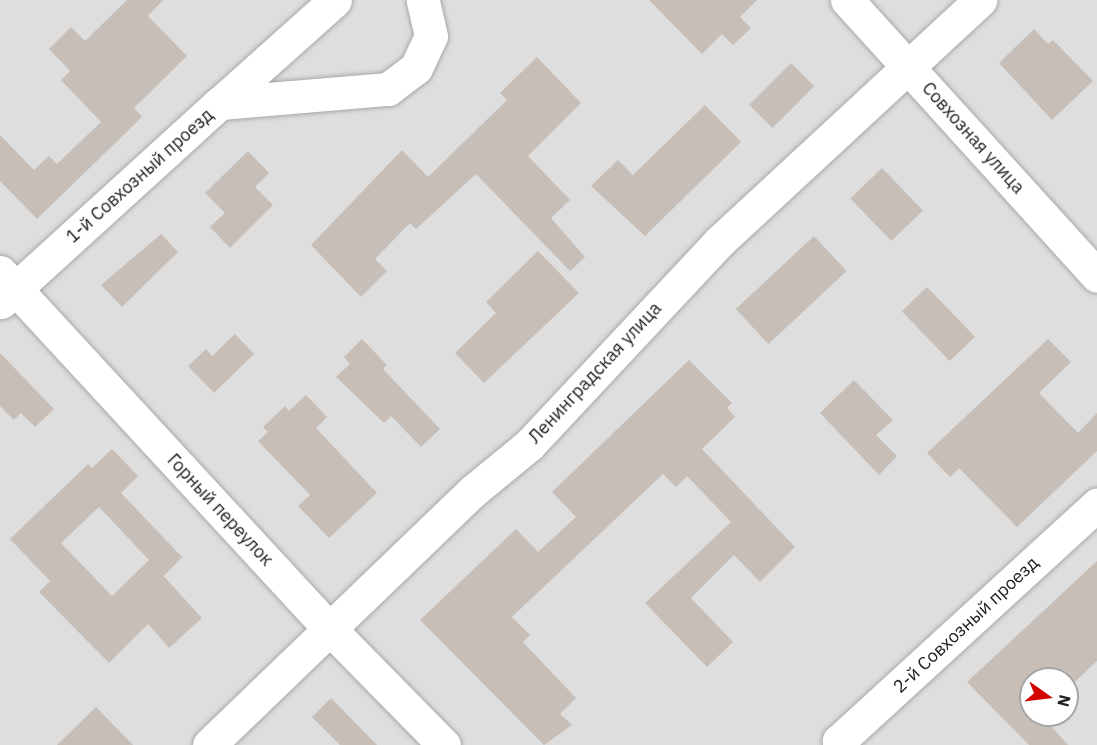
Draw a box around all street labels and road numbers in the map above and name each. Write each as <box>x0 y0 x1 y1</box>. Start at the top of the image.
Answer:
street label: Совхозная улица <box>917 78 1029 198</box>
street label: 1-й Совхозный проезд <box>62 104 218 248</box>
street label: Ленинградская улица <box>524 298 666 448</box>
street label: Горный переулок <box>163 449 277 571</box>
street label: 2-й Совхозный проезд <box>889 552 1043 698</box>

